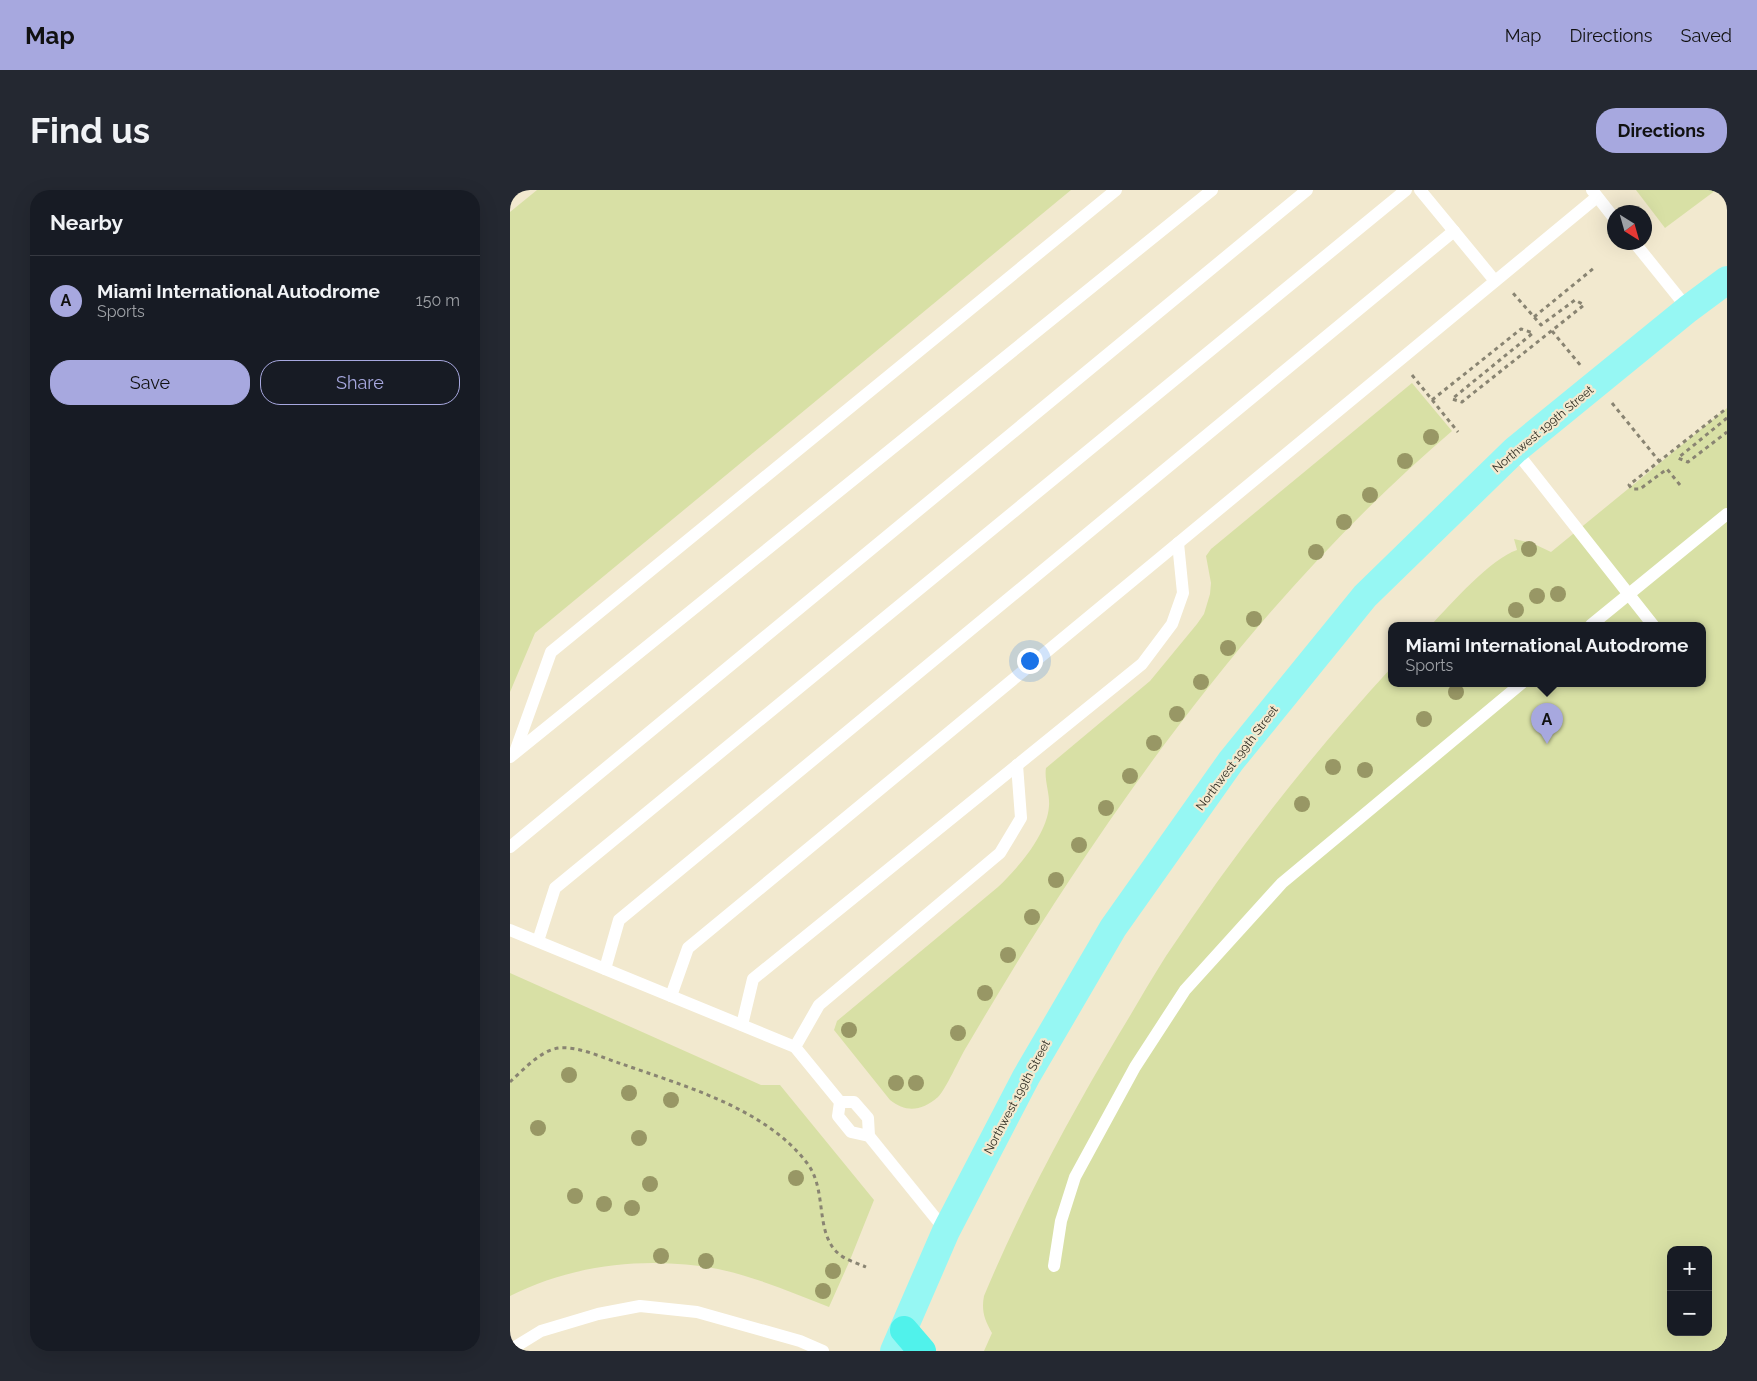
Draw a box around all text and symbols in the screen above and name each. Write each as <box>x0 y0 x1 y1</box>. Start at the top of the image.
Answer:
text: Map <box>25 21 75 50</box>
text: Map <box>1505 25 1541 46</box>
text: Directions <box>1569 25 1653 46</box>
text: Saved <box>1681 25 1732 46</box>
button: Directions <box>1596 108 1727 153</box>
text: Find us <box>30 110 150 151</box>
north arrow <box>1607 205 1652 250</box>
text: Nearby <box>50 210 123 235</box>
text: Miami International Autodrome <box>97 280 380 302</box>
text: A <box>61 291 71 310</box>
text: 150 m <box>416 291 460 310</box>
text: Sports <box>97 302 145 321</box>
button: Save <box>50 360 250 405</box>
button: Share <box>260 360 460 405</box>
street label: Northwest 199th Street <box>1490 383 1596 475</box>
popup <box>1388 622 1706 687</box>
text: Miami International Autodrome <box>1406 634 1688 656</box>
your location <box>1017 648 1043 674</box>
text: Sports <box>1406 656 1453 675</box>
street label: Northwest 199th Street <box>1193 703 1281 813</box>
pin: A <box>1531 703 1563 744</box>
street label: Northwest 199th Street <box>981 1037 1053 1157</box>
map controls <box>1667 1246 1712 1336</box>
button: + <box>1667 1246 1712 1291</box>
button: − <box>1667 1291 1712 1336</box>

